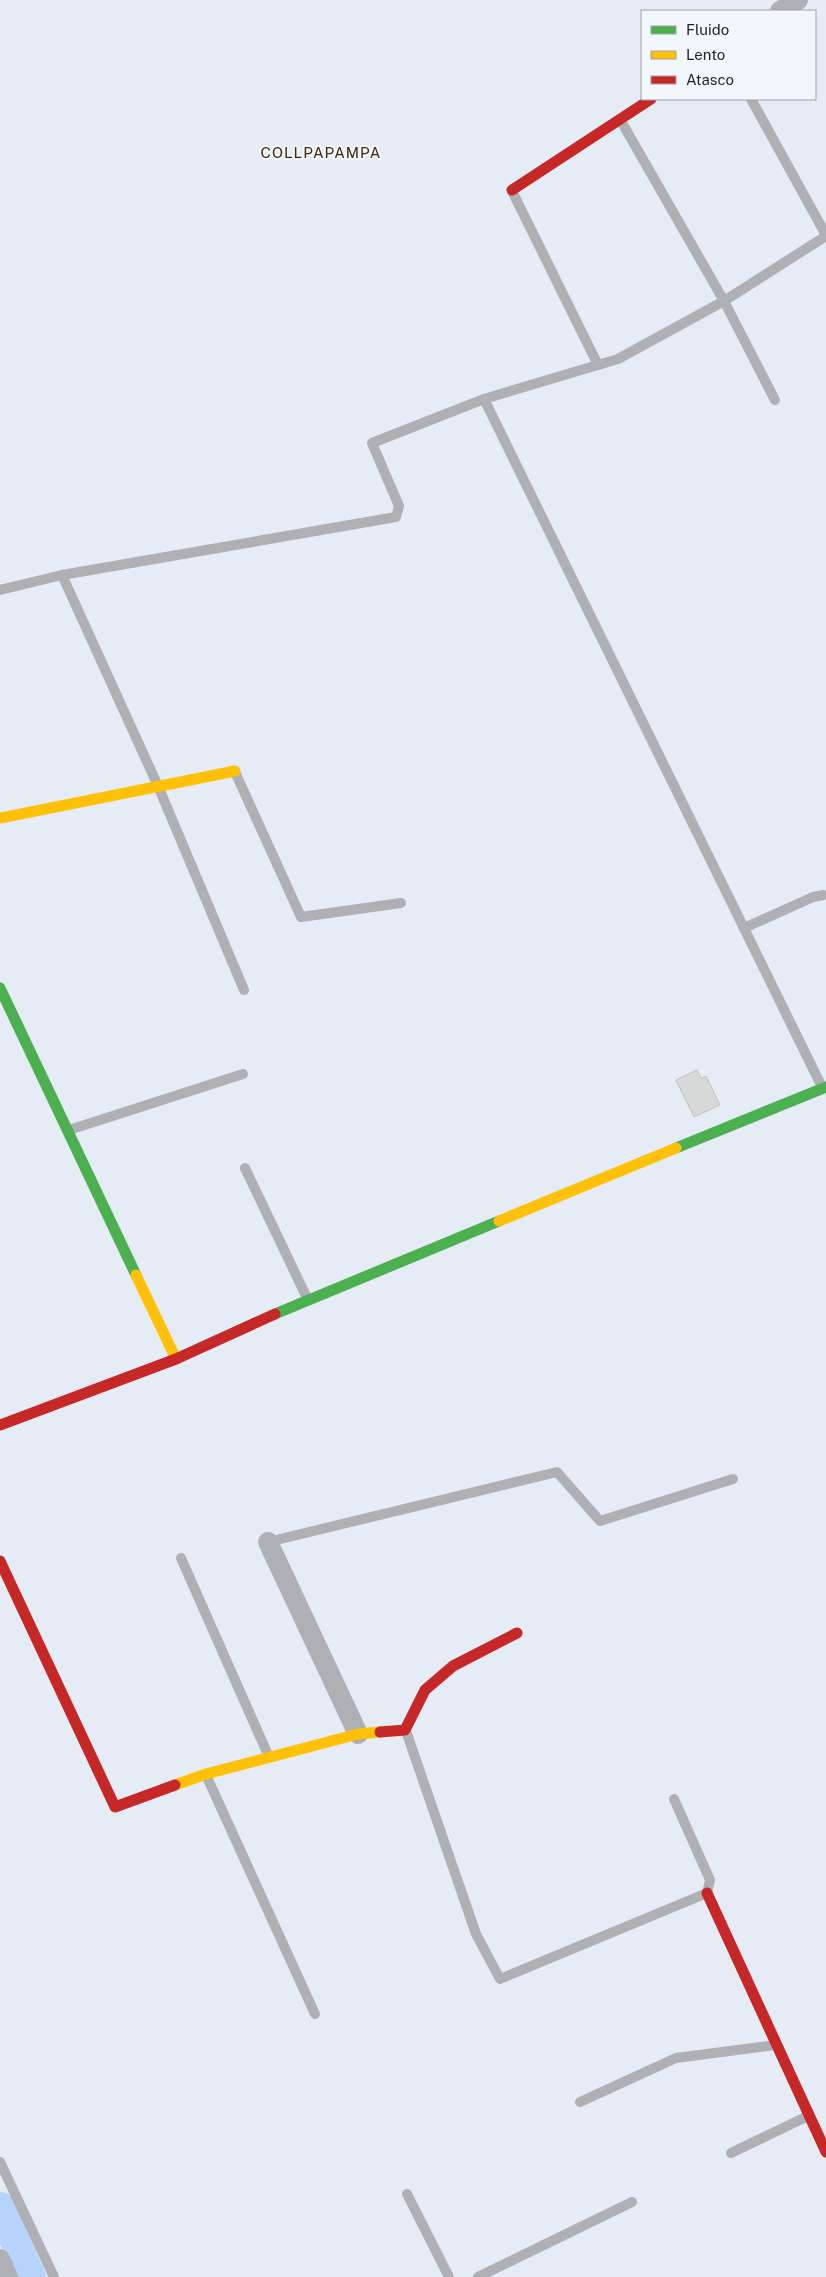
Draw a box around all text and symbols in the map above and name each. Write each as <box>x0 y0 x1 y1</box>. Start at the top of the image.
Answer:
legend <box>641 10 816 100</box>
text: Fluido <box>686 21 729 38</box>
text: Lento <box>686 46 725 63</box>
text: Atasco <box>686 71 734 88</box>
district label: COLLPAPAMPA <box>261 144 381 161</box>

